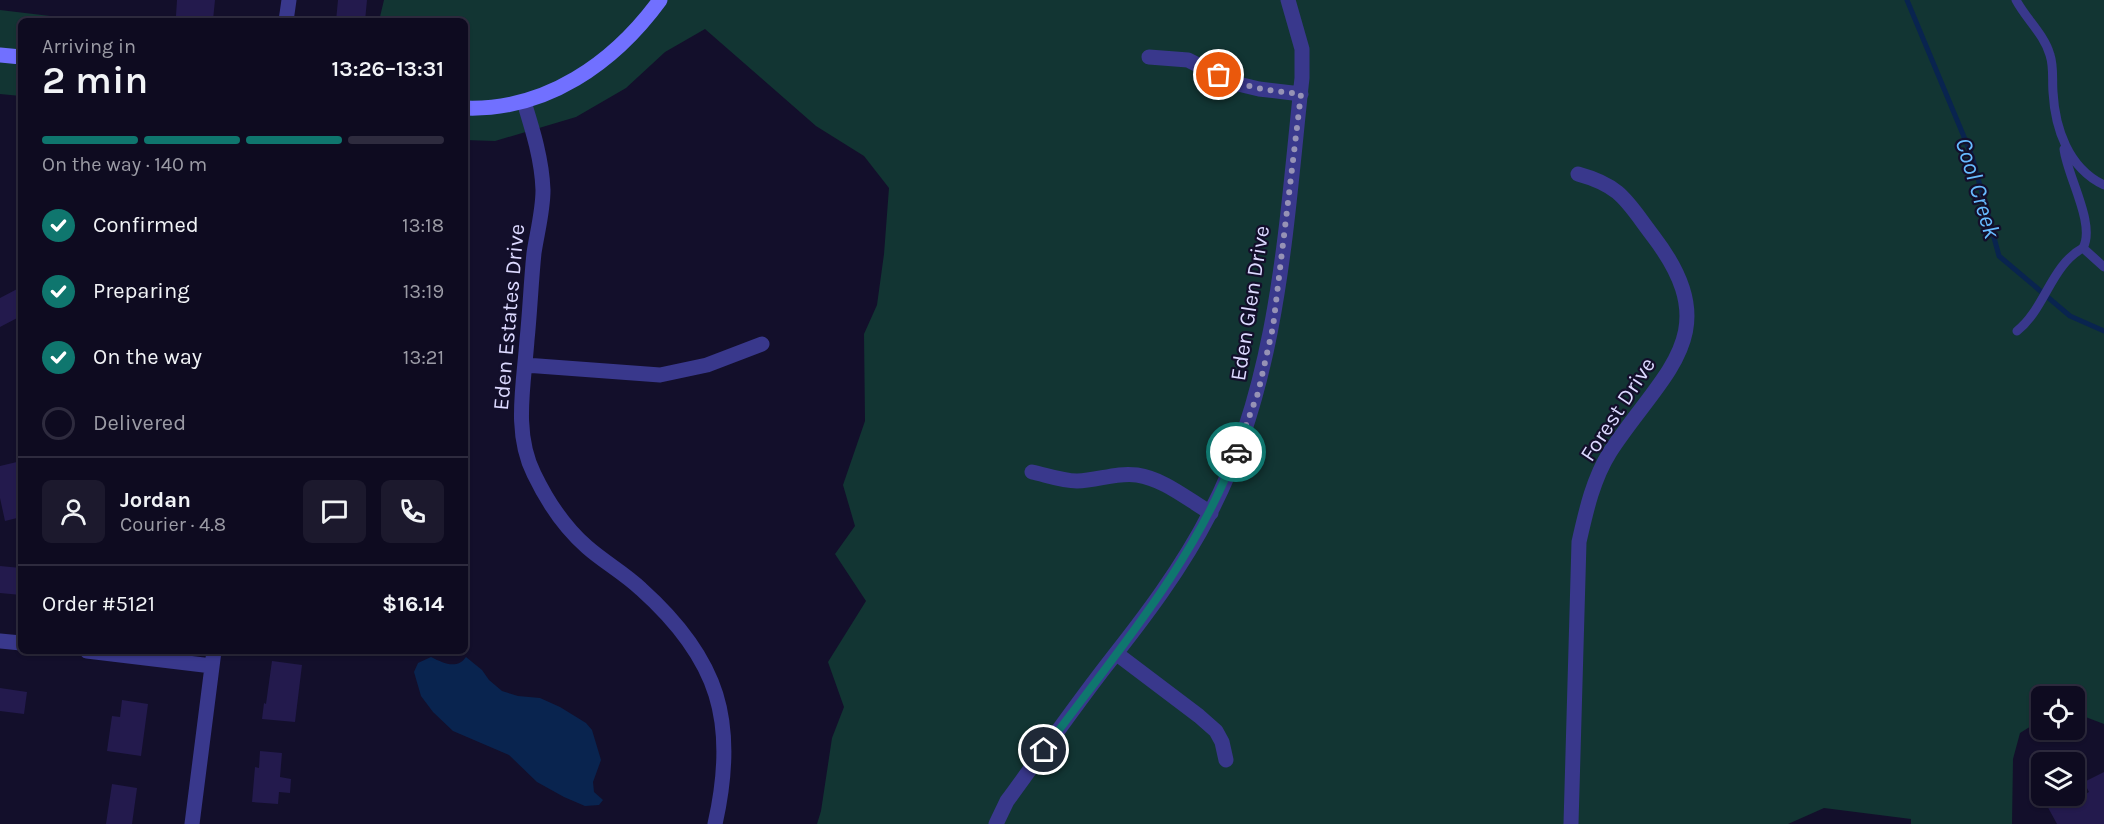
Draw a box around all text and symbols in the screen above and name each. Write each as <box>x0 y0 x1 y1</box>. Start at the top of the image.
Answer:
text: Arriving in <box>42 35 136 58</box>
pin <box>1193 49 1244 100</box>
text: 13:26–13:31 <box>332 56 444 82</box>
text: 2 min <box>42 57 148 103</box>
icon: bag <box>1202 58 1235 91</box>
water label: Cool Creek <box>1949 134 2007 243</box>
text: On the way · 140 m <box>42 153 207 176</box>
icon: check <box>42 209 75 242</box>
text: Confirmed <box>93 212 199 238</box>
text: 13:18 <box>402 214 444 237</box>
street label: Eden Estates Drive <box>488 223 530 411</box>
street label: Eden Glen Drive <box>1225 224 1275 383</box>
icon: check <box>42 275 75 308</box>
text: Preparing <box>93 278 190 304</box>
text: 13:19 <box>403 280 444 303</box>
icon: check <box>42 341 75 374</box>
text: On the way <box>93 344 202 370</box>
text: 13:21 <box>403 346 444 369</box>
street label: Forest Drive <box>1575 353 1661 466</box>
text: Delivered <box>93 410 186 436</box>
courier <box>1206 422 1266 482</box>
icon: car <box>1220 436 1253 469</box>
button: person <box>42 480 105 543</box>
button: chat <box>303 480 366 543</box>
button: phone <box>381 480 444 543</box>
text: Jordan <box>120 487 191 513</box>
text: Courier · 4.8 <box>120 513 226 536</box>
text: Order #5121 <box>42 591 155 617</box>
text: $16.14 <box>382 591 444 617</box>
map controls <box>2031 686 2085 806</box>
button: locate <box>2031 686 2085 740</box>
pin <box>1018 724 1069 775</box>
icon: home <box>1027 733 1060 766</box>
button: layers <box>2031 752 2085 806</box>

